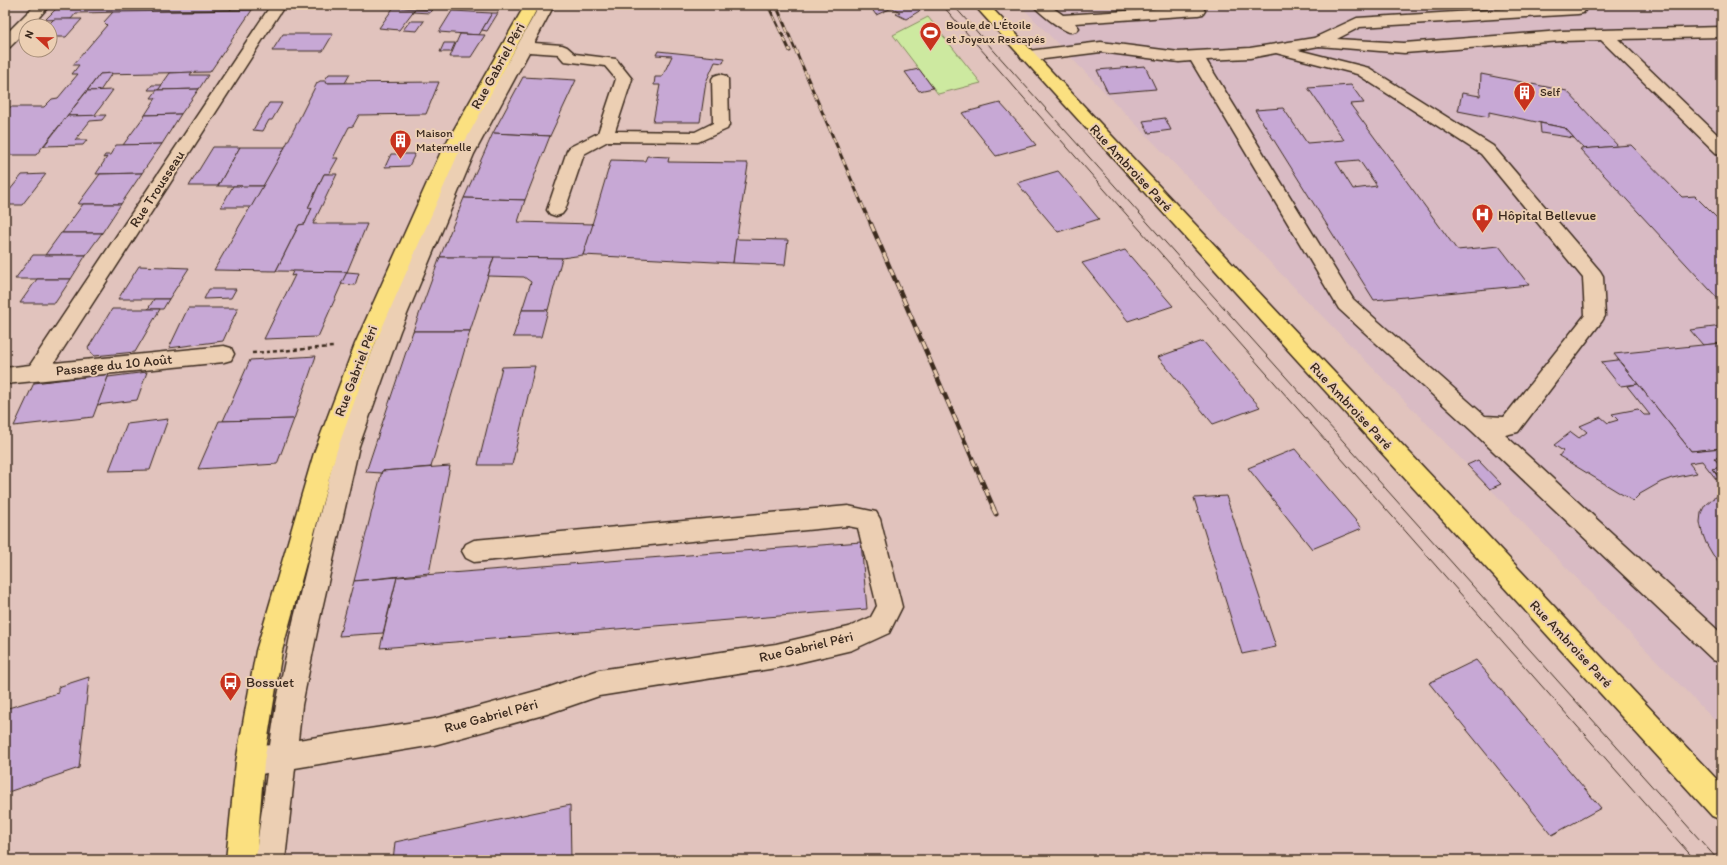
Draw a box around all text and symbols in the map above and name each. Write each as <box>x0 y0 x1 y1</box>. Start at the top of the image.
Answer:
north arrow <box>18 18 58 58</box>
place label: Boule de L'Étoile et Joyeux Rescapés <box>946 18 1045 46</box>
sports icon: Boule de L'Étoile et Joyeux Rescapés <box>918 19 944 52</box>
street label: Rue Gabriel Péri <box>467 20 529 112</box>
text: N <box>22 29 37 40</box>
building icon: Self <box>1511 79 1537 112</box>
place label: Self <box>1540 85 1561 99</box>
street label: Rue Ambroise Paré <box>1086 121 1176 216</box>
place label: Maison Maternelle <box>416 126 472 154</box>
building icon: Maison Maternelle <box>387 127 413 160</box>
street label: Rue Trousseau <box>126 147 188 231</box>
hospital icon: Hôpital Bellevue <box>1470 202 1496 235</box>
place label: Hôpital Bellevue <box>1498 207 1597 224</box>
street label: Rue Gabriel Péri <box>331 323 381 419</box>
street label: Passage du 10 Août <box>55 350 173 380</box>
street label: Rue Ambroise Paré <box>1306 359 1396 454</box>
street label: Rue Ambroise Paré <box>1526 597 1616 692</box>
street label: Rue Gabriel Péri <box>757 628 855 666</box>
bus stop icon: Bossuet <box>218 669 244 702</box>
place label: Bossuet <box>246 674 294 691</box>
street label: Rue Gabriel Péri <box>442 695 540 737</box>

